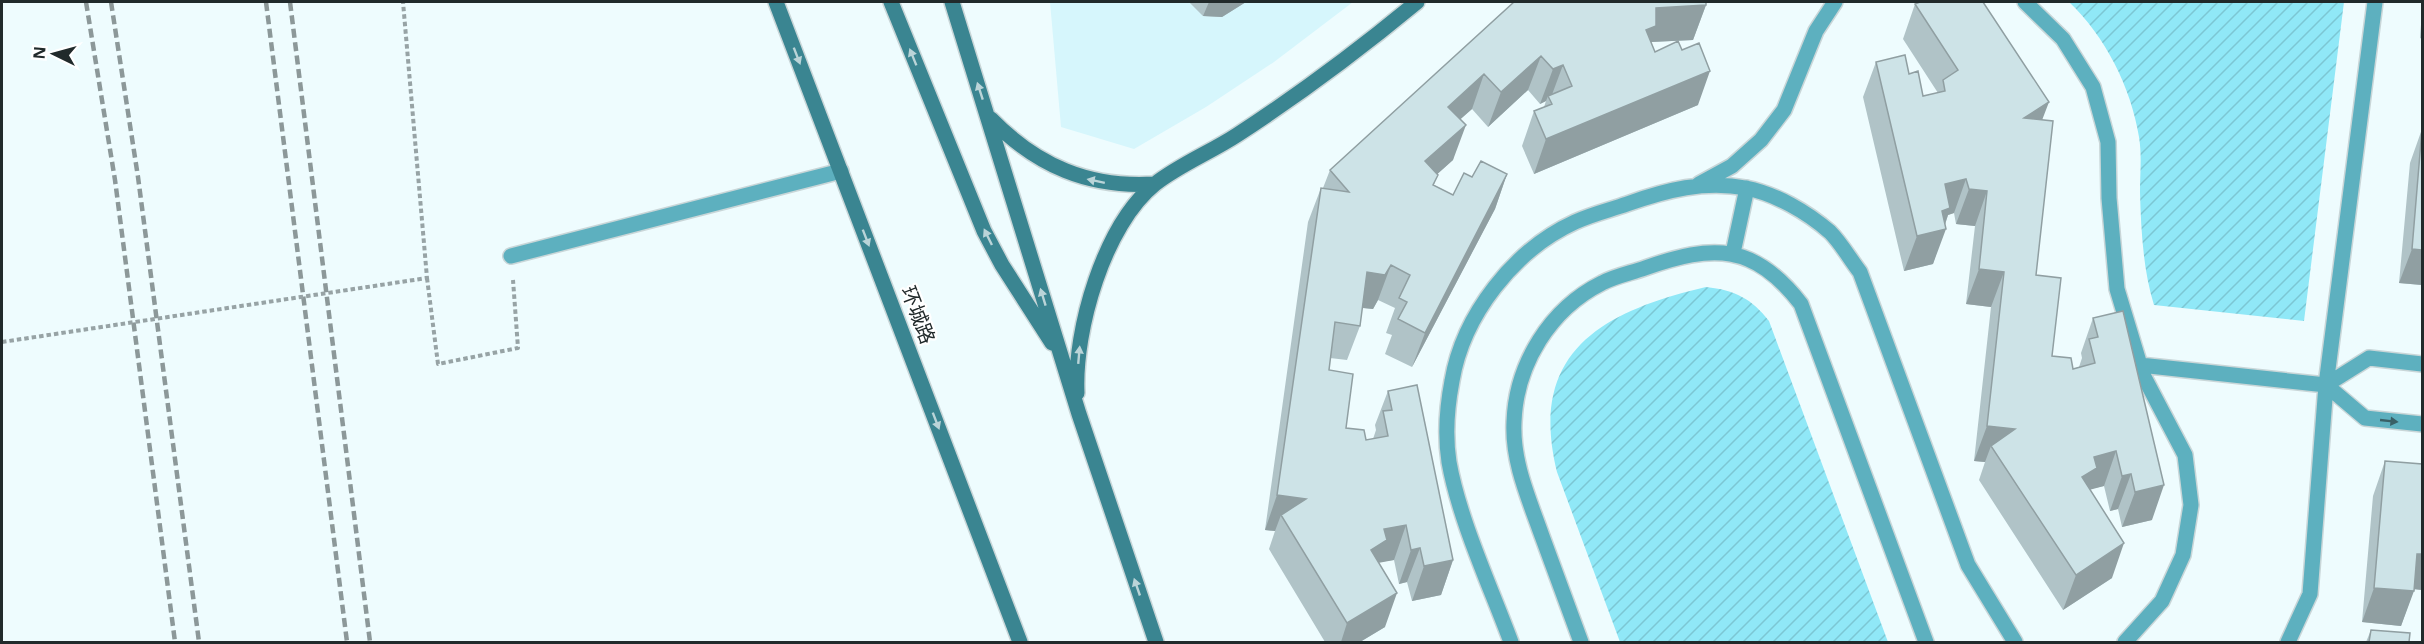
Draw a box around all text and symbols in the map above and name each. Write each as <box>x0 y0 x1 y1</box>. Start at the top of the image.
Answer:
north arrow <box>24 24 84 84</box>
text: N <box>28 45 51 60</box>
one-way arrow <box>793 47 802 65</box>
one-way arrow <box>908 47 918 65</box>
one-way arrow <box>975 82 984 100</box>
one-way arrow <box>1086 176 1105 185</box>
one-way arrow <box>983 228 992 245</box>
one-way arrow <box>862 230 872 248</box>
street label: 环城路 <box>895 282 942 348</box>
one-way arrow <box>1038 288 1047 306</box>
one-way arrow <box>1074 346 1083 365</box>
one-way arrow <box>931 412 941 430</box>
one-way arrow <box>2380 416 2399 426</box>
one-way arrow <box>1132 578 1141 596</box>

